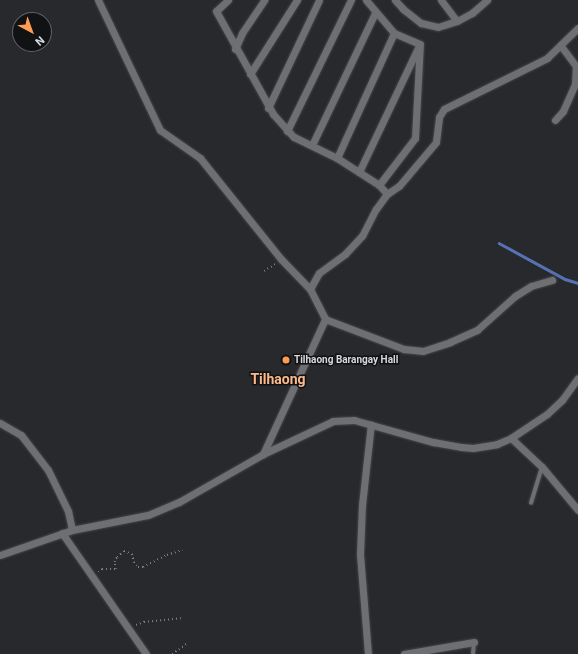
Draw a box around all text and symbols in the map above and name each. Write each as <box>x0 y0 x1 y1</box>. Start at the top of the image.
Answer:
north arrow <box>12 12 52 52</box>
text: N <box>32 33 47 48</box>
place label: Tilhaong Barangay Hall <box>294 354 398 366</box>
marker: Tilhaong Barangay Hall <box>281 355 291 365</box>
district label: Tilhaong <box>250 371 306 387</box>

